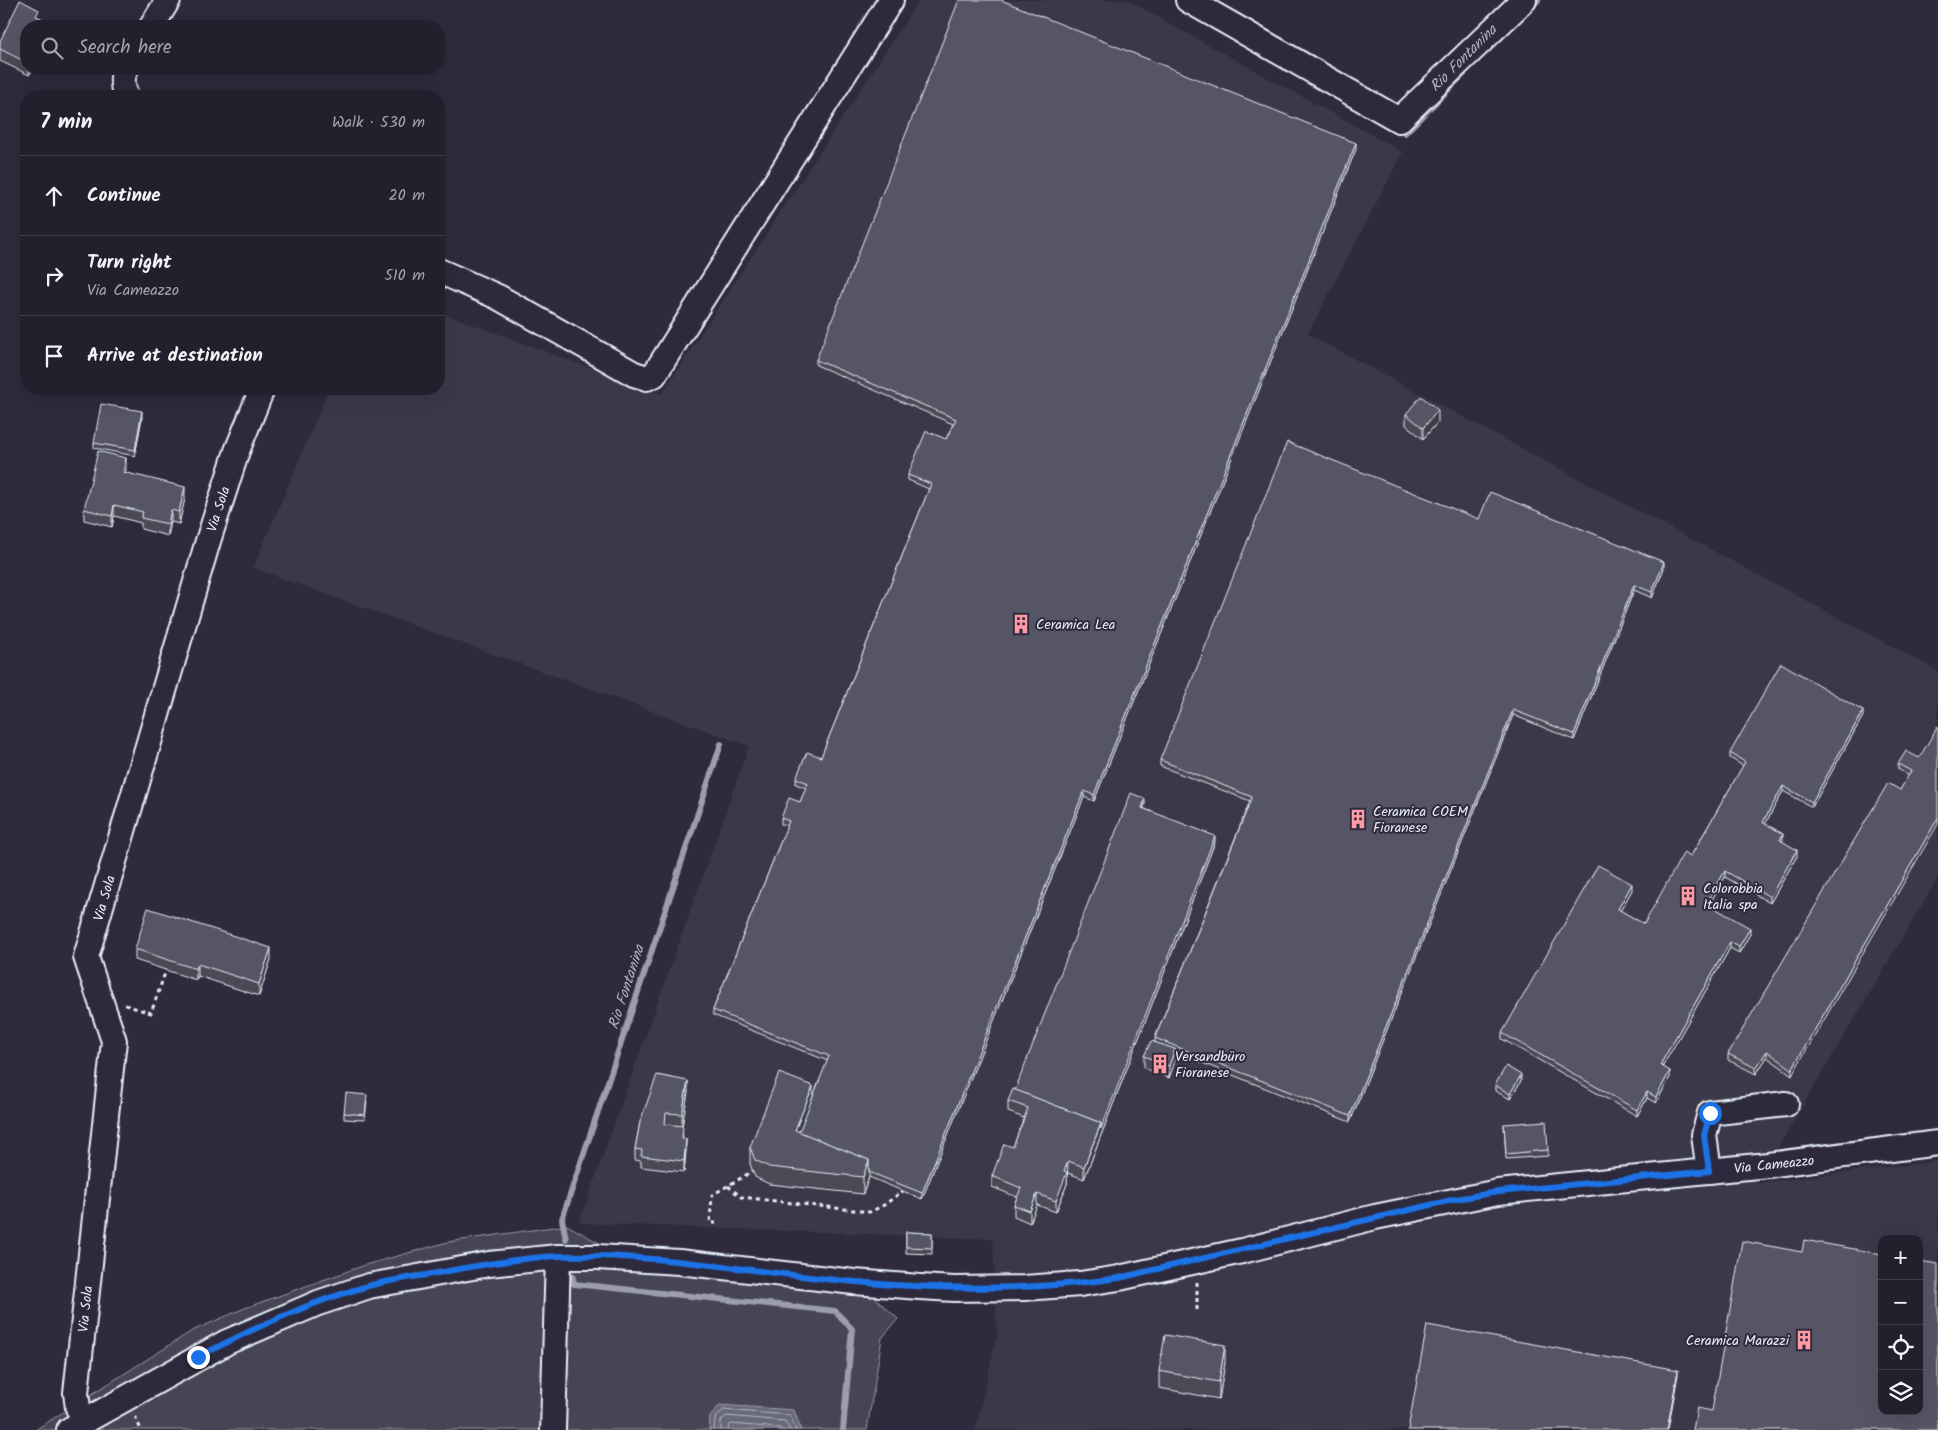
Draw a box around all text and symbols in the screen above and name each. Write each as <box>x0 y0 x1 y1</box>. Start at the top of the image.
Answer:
water label: Rio Fontanina <box>1424 19 1504 98</box>
search box <box>20 20 445 75</box>
text: Search here <box>78 33 172 63</box>
icon: search <box>38 34 66 62</box>
text: 7 min <box>40 106 92 139</box>
text: Walk · 530 m <box>332 110 425 135</box>
text: Continue <box>87 181 160 211</box>
icon: ahead <box>40 182 68 210</box>
text: 20 m <box>389 183 425 208</box>
text: Turn right <box>87 248 172 278</box>
icon: right <box>40 262 68 290</box>
text: 510 m <box>384 263 425 288</box>
text: Via Cameazzo <box>87 278 179 303</box>
text: Arrive at destination <box>87 341 263 371</box>
icon: arrive <box>40 342 68 370</box>
street label: Via Sola <box>201 484 237 535</box>
building icon: Ceramica Lea <box>1010 613 1032 635</box>
place label: Ceramica Lea <box>1036 614 1115 636</box>
place label: Ceramica COEM Fioranese <box>1373 801 1468 839</box>
building icon: Ceramica COEM Fioranese <box>1347 808 1369 830</box>
street label: Via Sola <box>88 873 122 924</box>
place label: Colorobbia Italia spa <box>1703 878 1763 916</box>
building icon: Colorobbia Italia spa <box>1677 885 1699 907</box>
water label: Rio Fontanina <box>602 941 652 1032</box>
place label: Versandbüro Fioranese <box>1175 1046 1245 1084</box>
building icon: Versandbüro Fioranese <box>1149 1053 1171 1075</box>
route start <box>1699 1102 1722 1125</box>
street label: Via Cameazzo <box>1733 1150 1815 1180</box>
map controls <box>1878 1235 1923 1415</box>
button: + <box>1878 1235 1923 1280</box>
button: − <box>1878 1280 1923 1325</box>
street label: Via Sola <box>73 1285 99 1333</box>
button: locate <box>1878 1325 1923 1370</box>
building icon: Ceramica Marazzi <box>1793 1329 1815 1351</box>
place label: Ceramica Marazzi <box>1686 1330 1790 1352</box>
route end <box>187 1346 210 1369</box>
button: layers <box>1878 1370 1923 1415</box>

